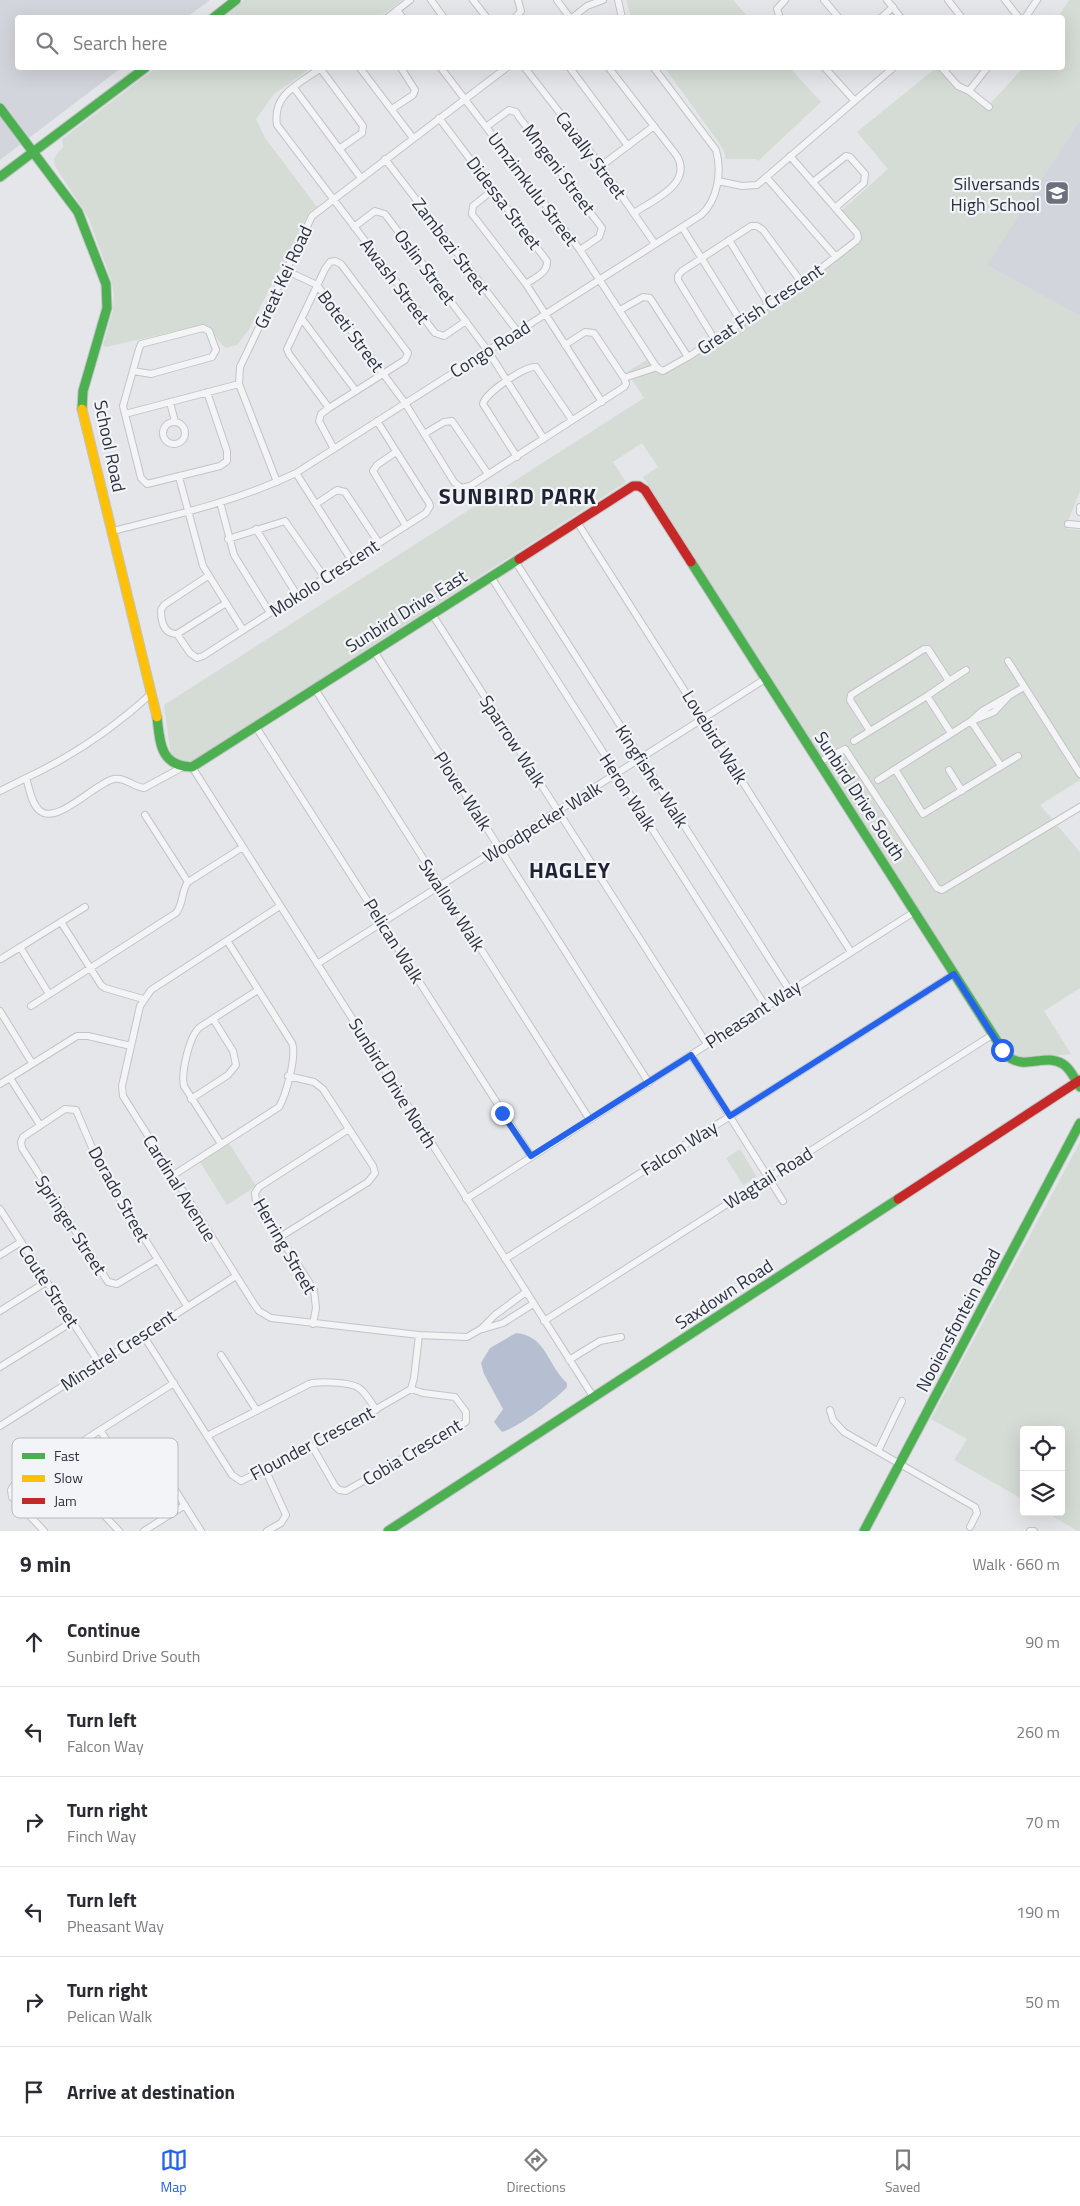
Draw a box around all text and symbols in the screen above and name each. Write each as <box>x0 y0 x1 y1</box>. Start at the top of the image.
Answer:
search box <box>15 15 1065 70</box>
text: Search here <box>73 28 167 57</box>
icon: search <box>33 29 61 57</box>
street label: Cavally Street <box>549 105 633 205</box>
street label: Mngeni Street <box>516 118 602 220</box>
street label: Umzimkulu Street <box>481 127 585 252</box>
street label: Didessa Street <box>460 151 548 256</box>
place label: Silversands High School <box>951 170 1040 218</box>
school or university icon: Silversands High School <box>1044 180 1070 206</box>
street label: Zambezi Street <box>406 192 497 300</box>
street label: Great Kei Road <box>247 221 319 333</box>
street label: Oslin Street <box>388 224 463 311</box>
street label: Awash Street <box>354 232 437 330</box>
street label: Great Fish Crescent <box>692 256 829 361</box>
street label: Boteti Street <box>311 284 391 378</box>
street label: Congo Road <box>444 314 536 384</box>
street label: School Road <box>87 398 133 494</box>
district label: SUNBIRD PARK <box>439 479 597 513</box>
street label: Mokolo Crescent <box>264 532 385 624</box>
street label: Sunbird Drive East <box>340 562 473 659</box>
street label: Lovebird Walk <box>676 685 755 789</box>
street label: Sparrow Walk <box>473 690 553 793</box>
street label: Kingfisher Walk <box>609 719 696 833</box>
street label: Sunbird Drive South <box>808 726 912 866</box>
street label: Plover Walk <box>427 746 499 836</box>
street label: Heron Walk <box>593 748 663 836</box>
street label: Woodpecker Walk <box>477 774 607 869</box>
district label: HAGLEY <box>529 853 611 887</box>
street label: Swallow Walk <box>412 854 492 957</box>
street label: Pelican Walk <box>357 893 431 989</box>
street label: Pheasant Way <box>700 973 806 1055</box>
street label: Sunbird Drive North <box>342 1013 444 1153</box>
route start <box>991 1039 1014 1062</box>
route end <box>491 1102 514 1125</box>
street label: Falcon Way <box>635 1114 723 1182</box>
street label: Cardinal Avenue <box>136 1129 224 1247</box>
street label: Wagtail Road <box>718 1140 818 1216</box>
street label: Dorado Street <box>82 1141 157 1247</box>
street label: Springer Street <box>29 1170 114 1281</box>
street label: Herring Street <box>247 1193 324 1300</box>
street label: Coute Street <box>12 1239 86 1334</box>
street label: Nooiensfontein Road <box>909 1243 1007 1397</box>
street label: Saxdown Road <box>670 1252 778 1336</box>
street label: Minstrel Crescent <box>55 1302 182 1397</box>
street label: Flounder Crescent <box>245 1399 379 1487</box>
street label: Cobia Crescent <box>357 1411 467 1492</box>
map controls <box>1020 1426 1065 1516</box>
button: locate <box>1020 1426 1065 1471</box>
legend <box>12 1438 178 1518</box>
text: Fast <box>54 1445 79 1466</box>
text: Slow <box>54 1467 83 1488</box>
button: layers <box>1020 1471 1065 1516</box>
text: Jam <box>54 1490 77 1511</box>
text: 9 min <box>20 1548 71 1580</box>
text: Walk · 660 m <box>972 1552 1060 1576</box>
text: Continue <box>67 1615 140 1644</box>
icon: ahead <box>20 1628 48 1656</box>
text: 90 m <box>1025 1630 1060 1654</box>
text: Sunbird Drive South <box>67 1644 200 1668</box>
text: Turn left <box>67 1705 137 1734</box>
icon: left <box>20 1718 48 1746</box>
text: 260 m <box>1016 1720 1060 1744</box>
text: Falcon Way <box>67 1734 144 1758</box>
text: Turn right <box>67 1795 148 1824</box>
icon: right <box>20 1808 48 1836</box>
text: 70 m <box>1025 1810 1060 1834</box>
text: Finch Way <box>67 1824 136 1848</box>
text: Turn left <box>67 1885 137 1914</box>
icon: left <box>20 1898 48 1926</box>
text: 190 m <box>1016 1900 1060 1924</box>
text: Pheasant Way <box>67 1914 164 1938</box>
text: Turn right <box>67 1975 148 2004</box>
icon: right <box>20 1988 48 2016</box>
text: 50 m <box>1025 1990 1060 2014</box>
text: Pelican Walk <box>67 2004 152 2028</box>
text: Arrive at destination <box>67 2077 235 2106</box>
icon: arrive <box>20 2078 48 2106</box>
tab: Map <box>160 2146 188 2197</box>
tab: Directions <box>507 2146 566 2197</box>
tab: Saved <box>885 2146 921 2197</box>

